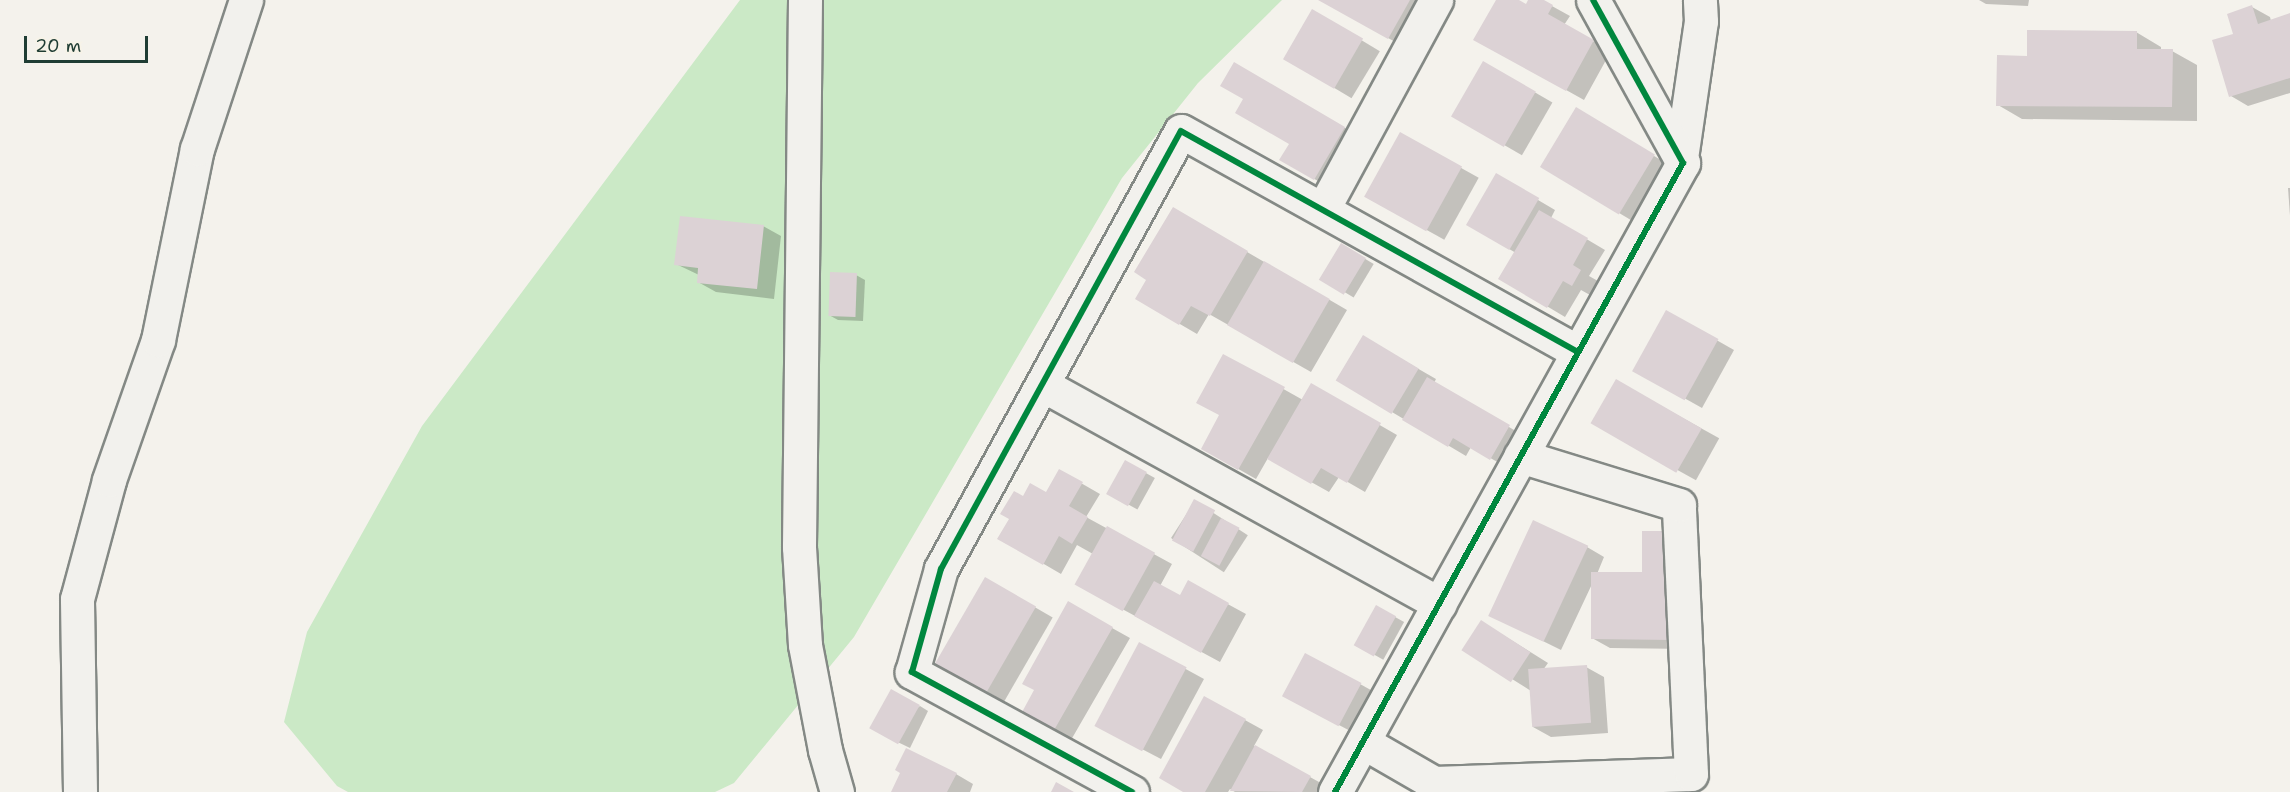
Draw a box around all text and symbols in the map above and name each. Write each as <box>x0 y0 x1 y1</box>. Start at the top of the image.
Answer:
scale bar <box>27 24 152 62</box>
text: 20 m <box>35 34 81 58</box>

